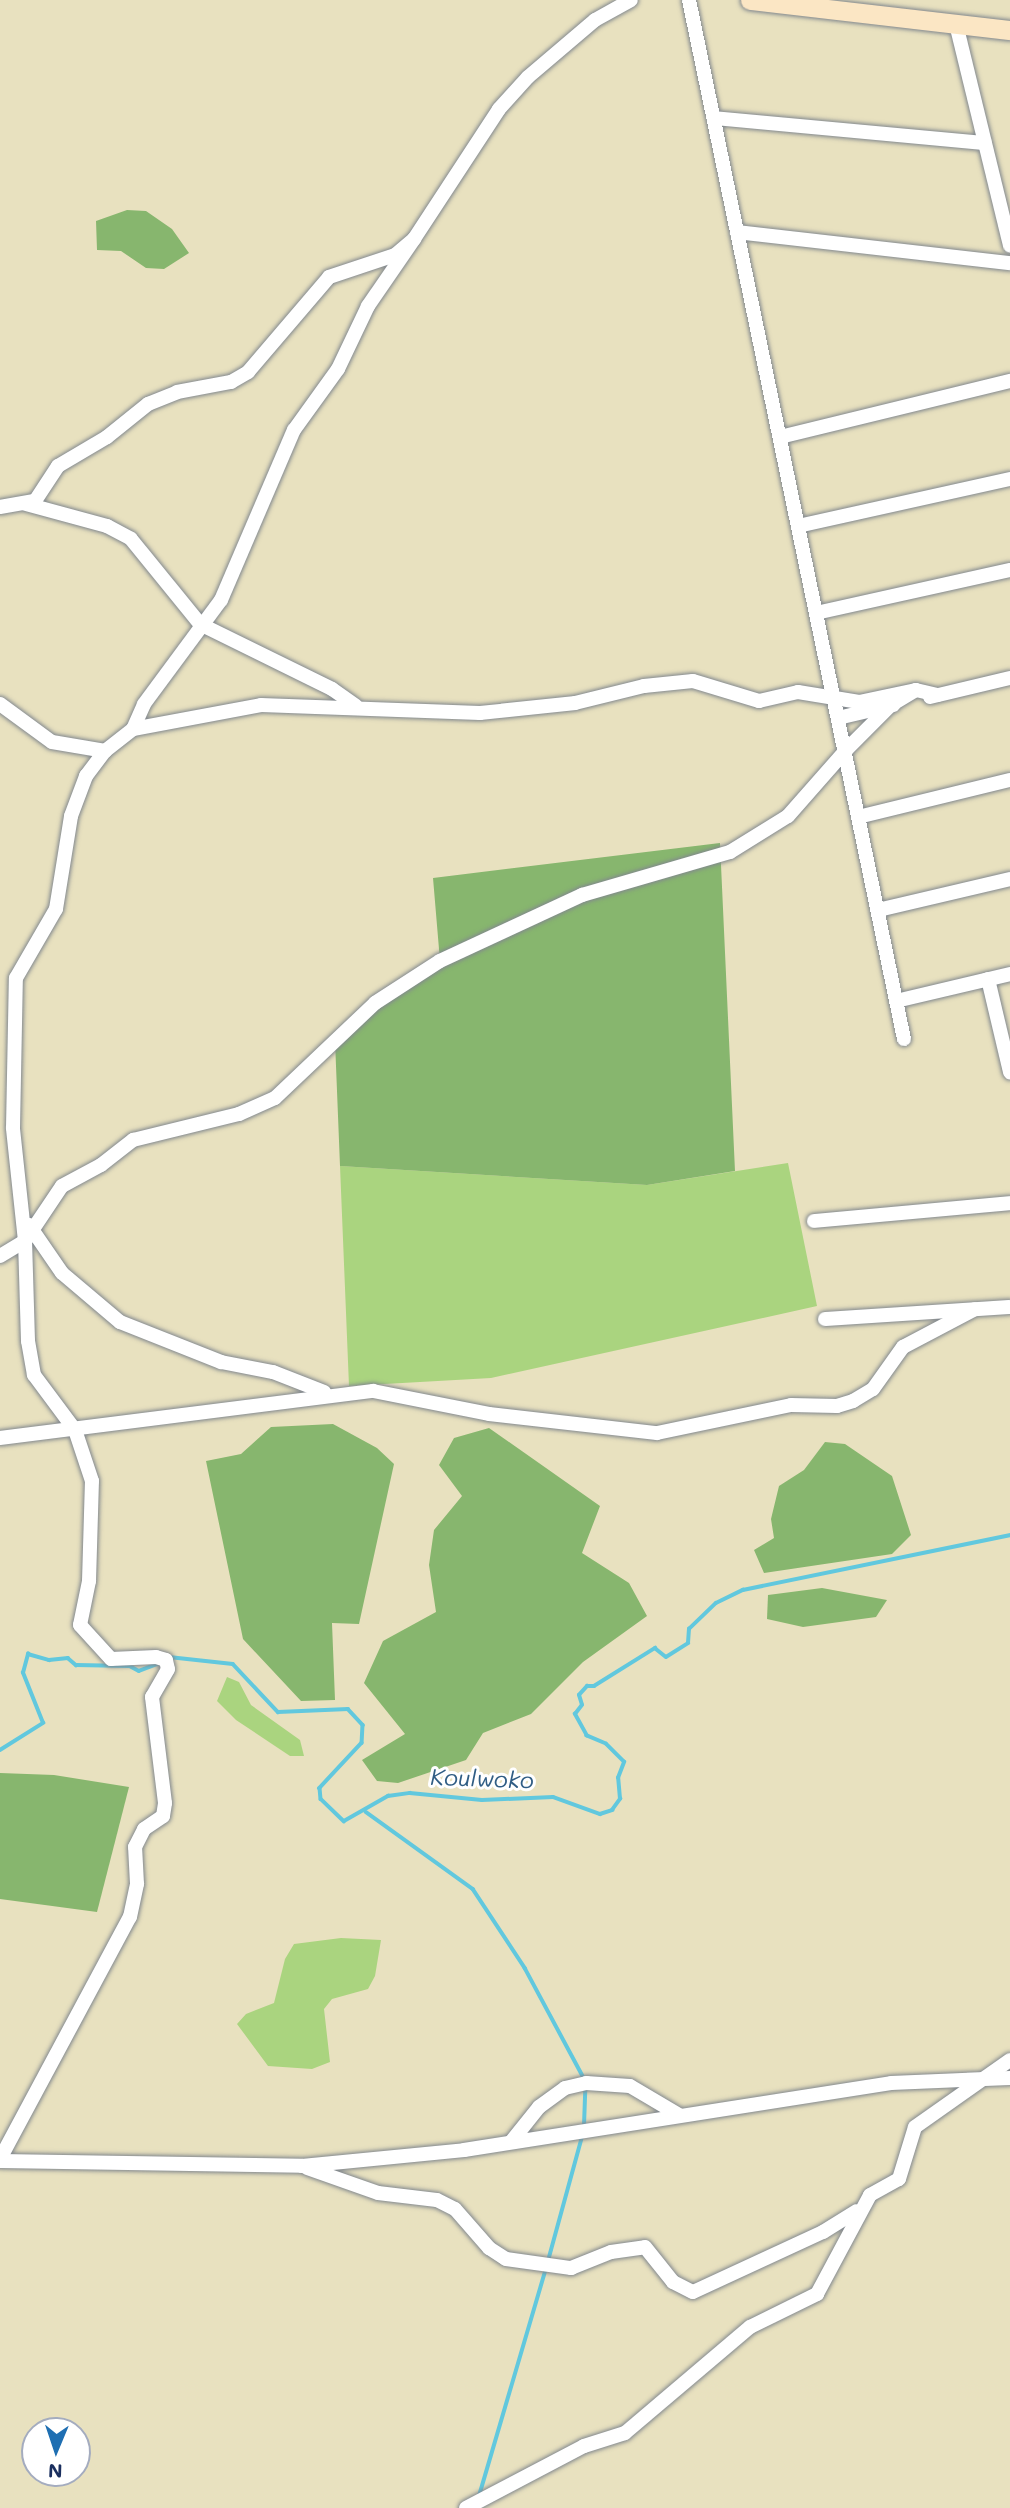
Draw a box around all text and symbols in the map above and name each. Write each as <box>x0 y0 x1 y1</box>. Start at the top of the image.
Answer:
water label: Koulwoko <box>430 1762 534 1794</box>
north arrow <box>21 2417 91 2487</box>
text: N <box>48 2459 63 2484</box>

